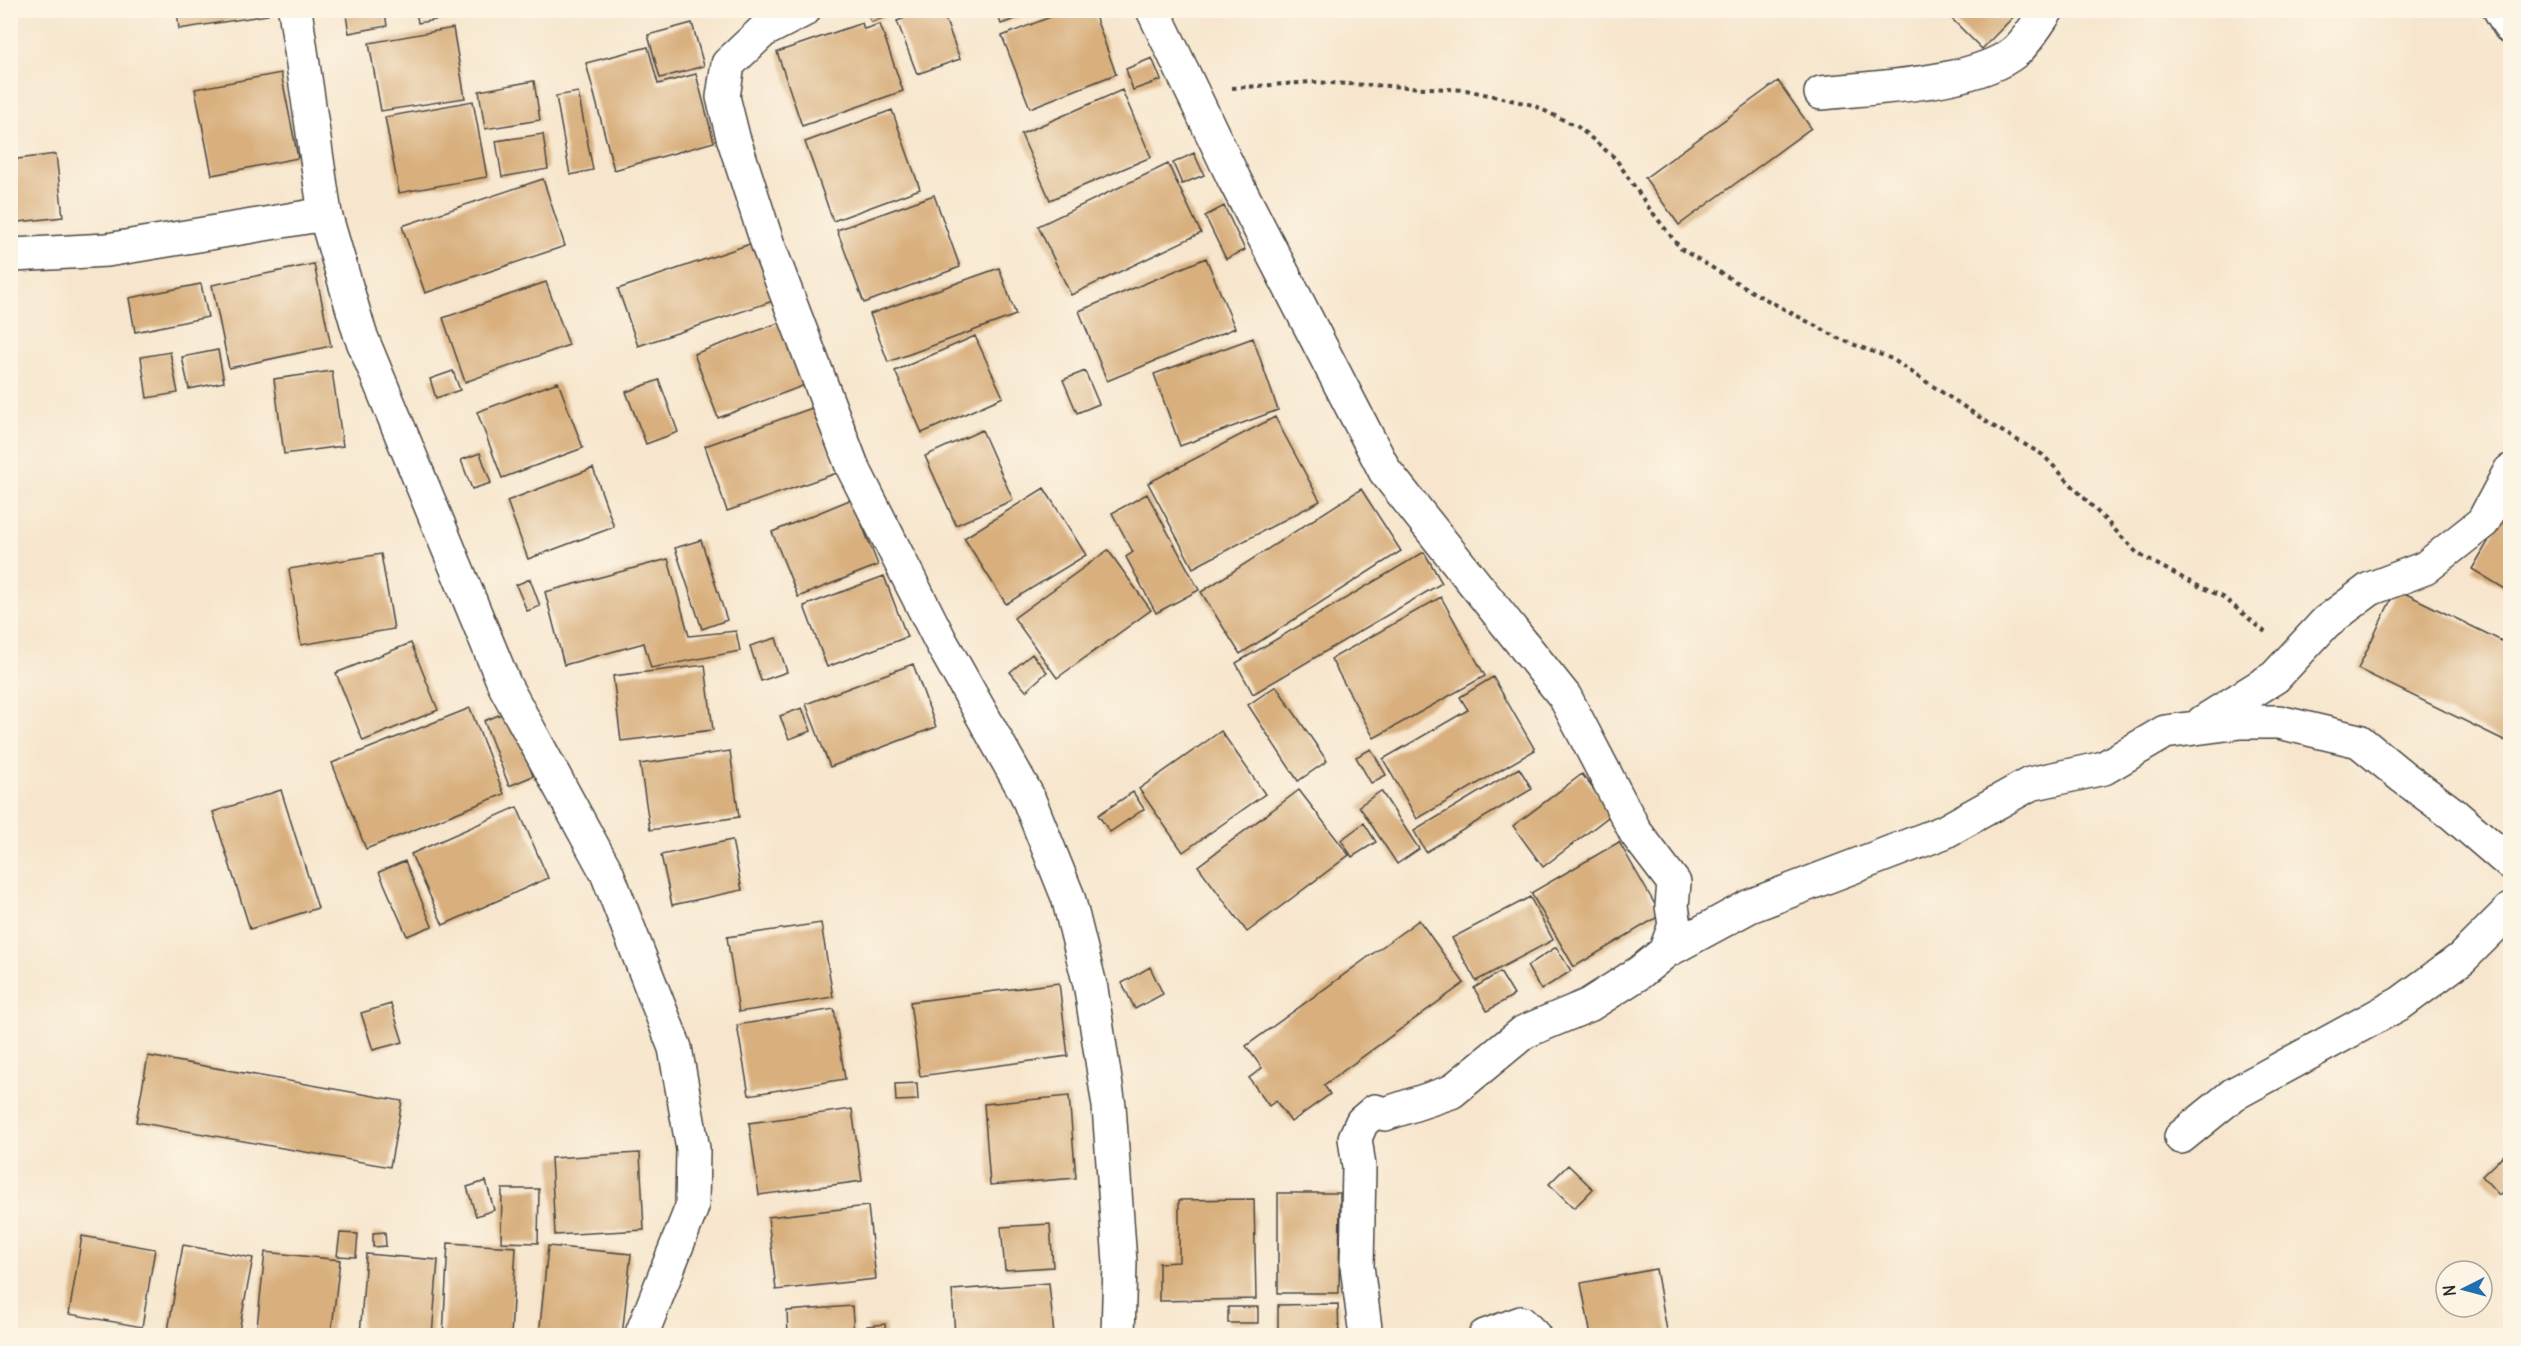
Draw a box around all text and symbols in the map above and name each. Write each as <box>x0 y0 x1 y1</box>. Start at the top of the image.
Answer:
north arrow <box>2434 1259 2494 1319</box>
text: N <box>2439 1284 2460 1297</box>

